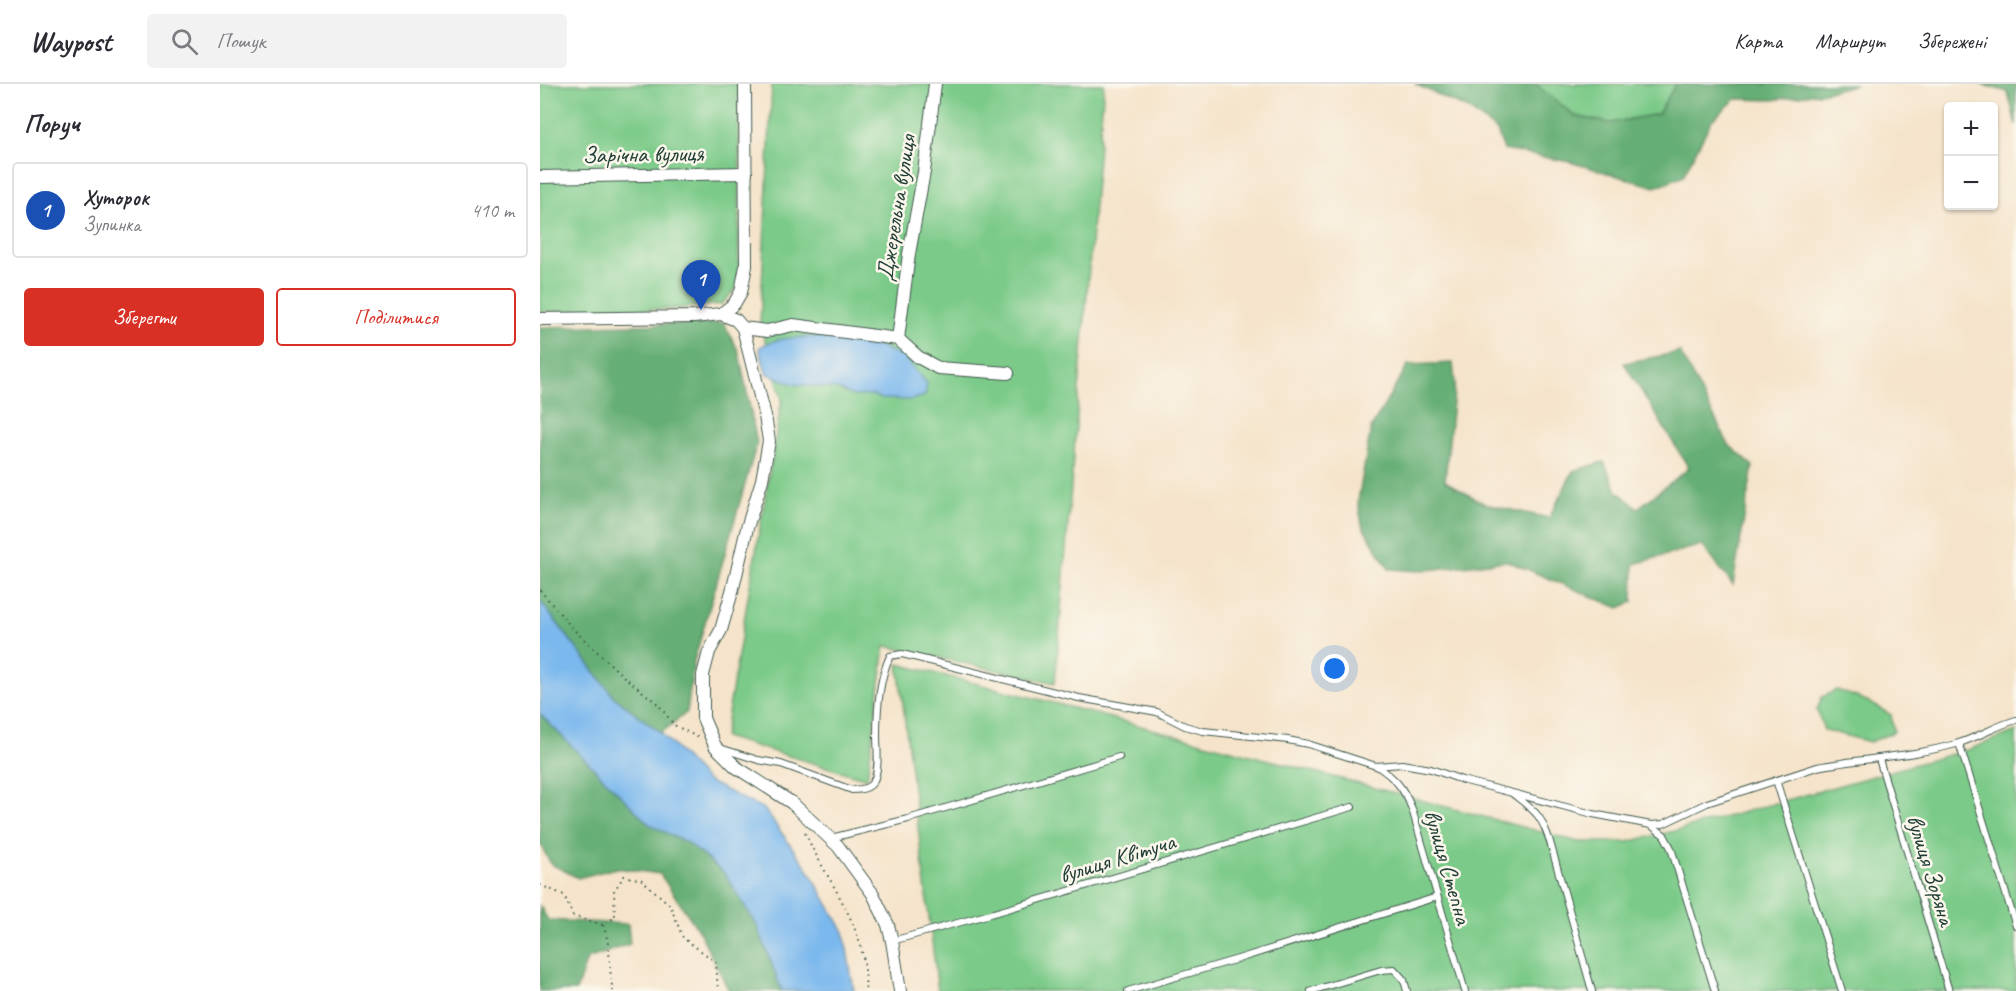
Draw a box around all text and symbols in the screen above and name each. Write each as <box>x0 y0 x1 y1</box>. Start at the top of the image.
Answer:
search box <box>147 14 567 68</box>
text: Waypost <box>30 24 111 59</box>
icon: search <box>168 25 201 58</box>
text: Пошук <box>216 27 266 55</box>
text: Карта <box>1734 28 1782 54</box>
text: Маршрут <box>1815 28 1885 54</box>
text: Збережені <box>1918 28 1986 54</box>
map controls <box>1944 102 1998 210</box>
button: + <box>1944 102 1998 156</box>
text: Поруч <box>24 107 80 140</box>
street label: Джерельна вулиця <box>870 131 923 283</box>
street label: Зарічна вулиця <box>582 138 705 170</box>
button: − <box>1944 156 1998 210</box>
text: Хуторок <box>83 184 149 212</box>
text: 1 <box>41 198 50 223</box>
text: 410 m <box>471 198 514 223</box>
text: Зупинка <box>83 212 141 237</box>
pin: 1 <box>682 260 720 310</box>
button: Зберегти <box>24 288 264 346</box>
button: Поділитися <box>276 288 516 346</box>
your location <box>1320 654 1349 683</box>
street label: вулиця Степна <box>1417 806 1479 929</box>
street label: вулиця Зоряна <box>1900 811 1963 931</box>
street label: вулиця Квітуча <box>1055 826 1180 890</box>

